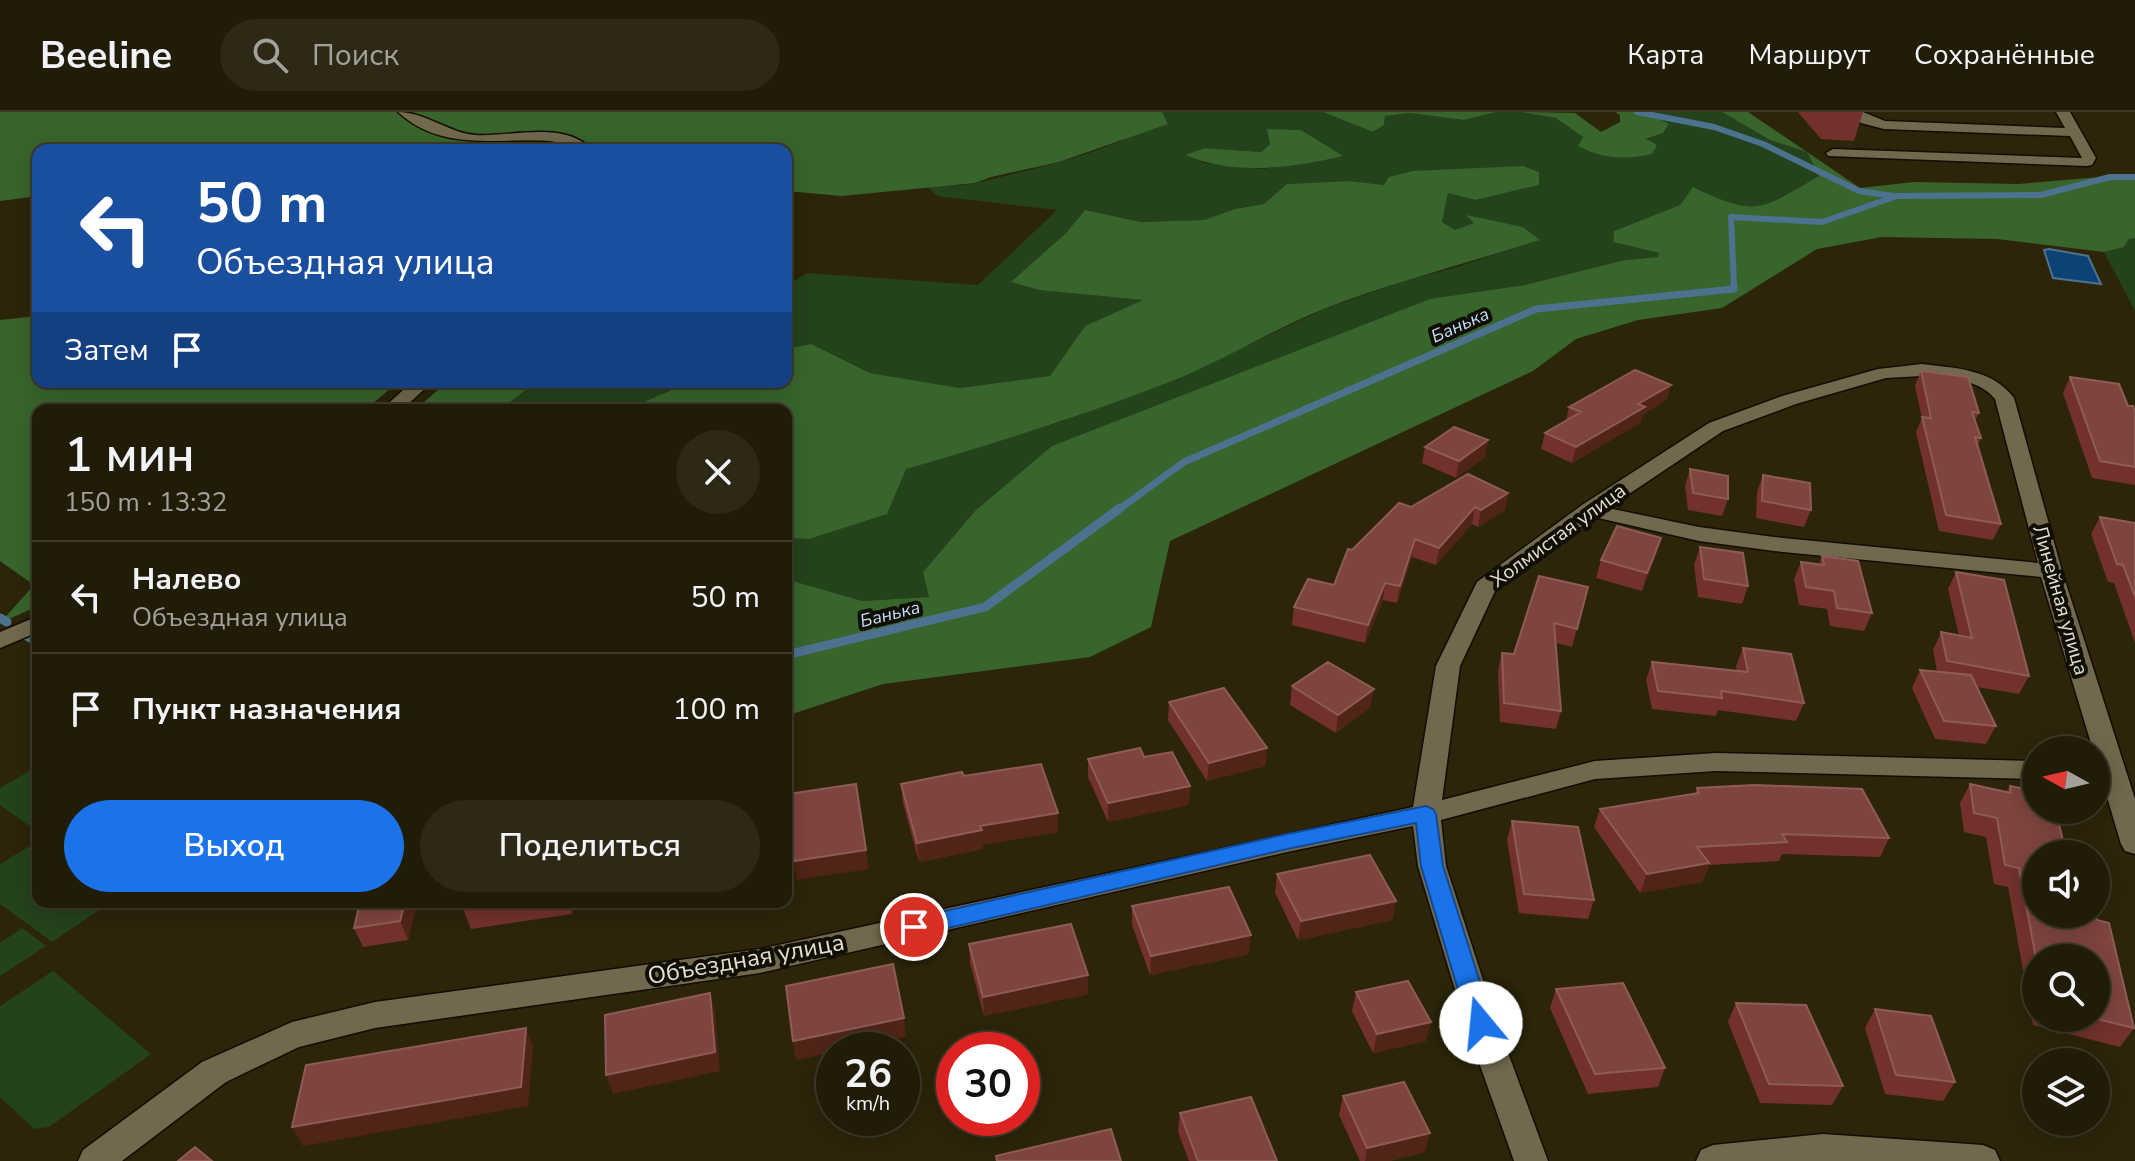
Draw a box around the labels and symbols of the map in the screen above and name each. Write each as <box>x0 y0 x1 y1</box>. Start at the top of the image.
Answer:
water label: Банька <box>1427 302 1493 348</box>
street label: Холмистая улица <box>1485 477 1631 594</box>
street label: Линейная улица <box>2026 522 2095 678</box>
water label: Банька <box>858 595 922 633</box>
north arrow <box>2022 736 2110 824</box>
pin <box>880 893 948 961</box>
street label: Объездная улица <box>645 926 847 992</box>
position arrow <box>1439 981 1523 1065</box>
speed limit sign: 30 <box>936 1032 1040 1136</box>

